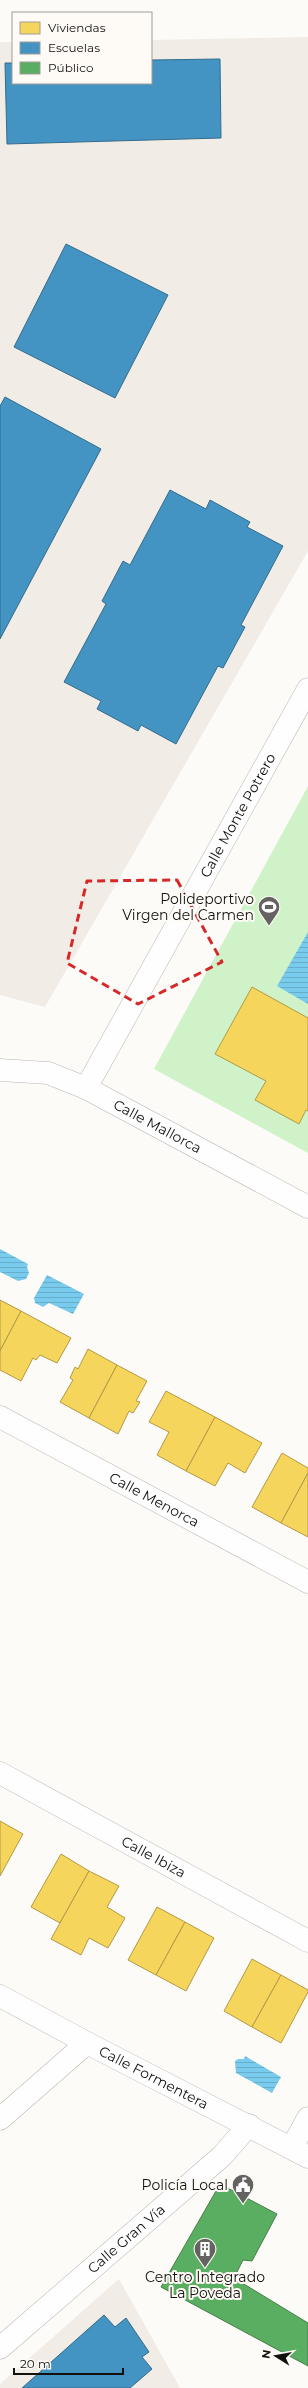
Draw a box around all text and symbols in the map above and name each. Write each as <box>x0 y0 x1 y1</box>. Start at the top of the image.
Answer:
legend <box>12 12 152 84</box>
text: Viviendas <box>48 20 106 35</box>
text: Escuelas <box>48 40 100 55</box>
text: Público <box>48 60 93 75</box>
street label: Calle Monte Potrero <box>196 750 280 881</box>
place label: Polideportivo Virgen del Carmen <box>122 890 254 924</box>
sports icon: Polideportivo Virgen del Carmen <box>256 894 282 927</box>
street label: Calle Mallorca <box>110 1095 205 1157</box>
street label: Calle Menorca <box>106 1468 202 1531</box>
street label: Calle Ibiza <box>118 1832 189 1882</box>
street label: Calle Formentera <box>96 2042 212 2113</box>
public building icon: Policía Local <box>230 2172 256 2205</box>
place label: Policía Local <box>142 2176 228 2194</box>
street label: Calle Gran Vía <box>84 2200 169 2277</box>
building icon: Centro Integrado La Poveda <box>192 2236 218 2269</box>
place label: Centro Integrado La Poveda <box>145 2268 265 2302</box>
north arrow <box>256 2336 296 2376</box>
text: N <box>258 2348 274 2360</box>
scale bar <box>14 2350 123 2376</box>
text: 20 m <box>20 2356 51 2371</box>

